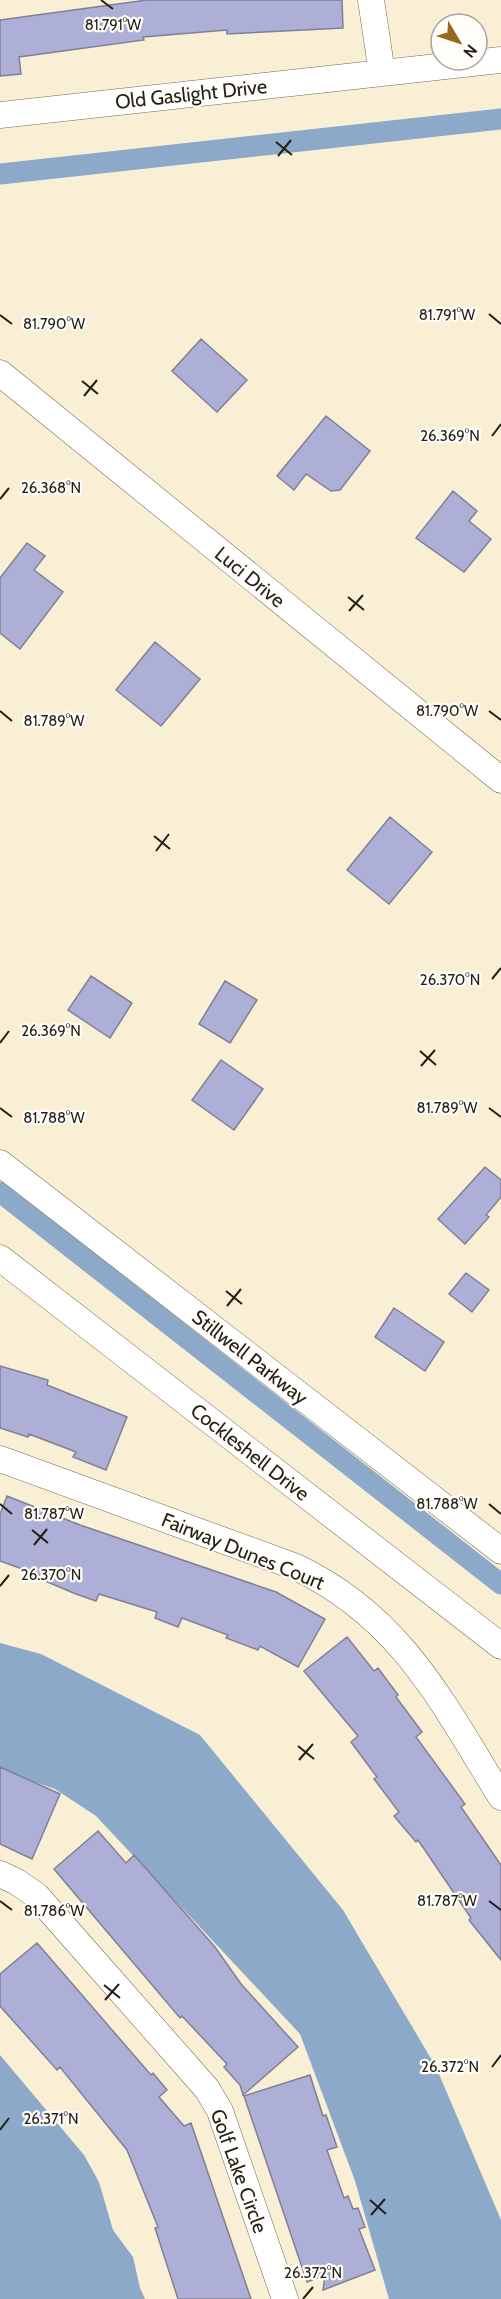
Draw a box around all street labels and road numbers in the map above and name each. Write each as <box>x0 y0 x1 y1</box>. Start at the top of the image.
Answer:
street label: Old Gaslight Drive <box>114 74 268 114</box>
street label: Luci Drive <box>210 542 290 612</box>
street label: Stillwell Parkway <box>187 1304 313 1410</box>
street label: Cockleshell Drive <box>186 1398 314 1506</box>
street label: Fairway Dunes Court <box>158 1507 328 1595</box>
street label: Golf Lake Circle <box>205 2106 273 2236</box>

